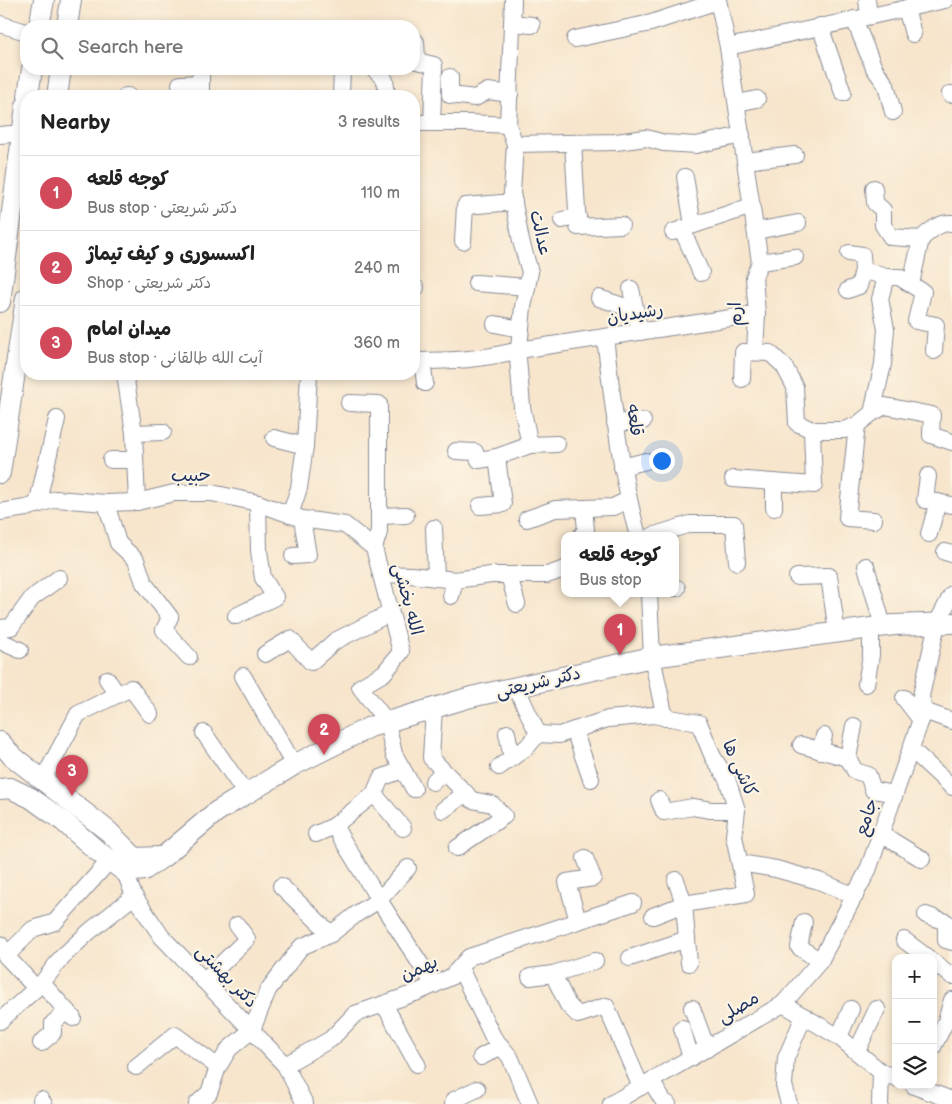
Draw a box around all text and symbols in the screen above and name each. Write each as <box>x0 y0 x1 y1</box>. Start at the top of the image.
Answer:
search box <box>20 20 420 75</box>
icon: search <box>38 34 66 62</box>
text: Search here <box>78 36 183 59</box>
text: Nearby <box>40 110 110 135</box>
text: 3 results <box>338 113 400 132</box>
text: کوجه قلعه <box>87 168 169 191</box>
text: 1 <box>53 184 59 203</box>
text: 110 m <box>361 184 400 203</box>
text: Bus stop · دکتر شریعتی <box>87 199 237 218</box>
street label: عدالت <box>525 208 556 258</box>
text: اکسسوری و کیف تیماژ <box>87 243 255 266</box>
text: 2 <box>51 259 61 278</box>
text: 240 m <box>354 259 400 278</box>
text: Shop · دکتر شریعتی <box>87 274 211 293</box>
street label: رشیدیان <box>605 299 665 328</box>
street label: ارم <box>725 302 749 326</box>
text: میدان امام <box>87 318 171 341</box>
text: 3 <box>51 334 61 353</box>
text: 360 m <box>353 334 400 353</box>
text: Bus stop · آیت الله طالقانی <box>87 349 262 368</box>
street label: قلعه <box>622 403 647 437</box>
your location <box>649 448 675 474</box>
street label: حبیب <box>171 465 211 486</box>
popup <box>561 532 679 597</box>
text: کوجه قلعه <box>579 544 661 567</box>
street label: الله بخشی <box>388 561 427 638</box>
text: Bus stop <box>579 571 642 590</box>
pin: 1 <box>604 614 636 655</box>
street label: دکتر شریعتی <box>494 663 583 702</box>
pin: 2 <box>308 714 340 755</box>
street label: کاشی ها <box>718 736 762 800</box>
pin: 3 <box>56 755 88 796</box>
street label: جامع <box>850 796 885 839</box>
street label: دکتر بهشتی <box>191 940 262 1012</box>
street label: بهمن <box>397 951 441 986</box>
map controls <box>892 954 937 1089</box>
button: + <box>892 954 937 999</box>
street label: مصلی <box>714 987 763 1028</box>
button: − <box>892 999 937 1044</box>
button: layers <box>892 1044 937 1089</box>

